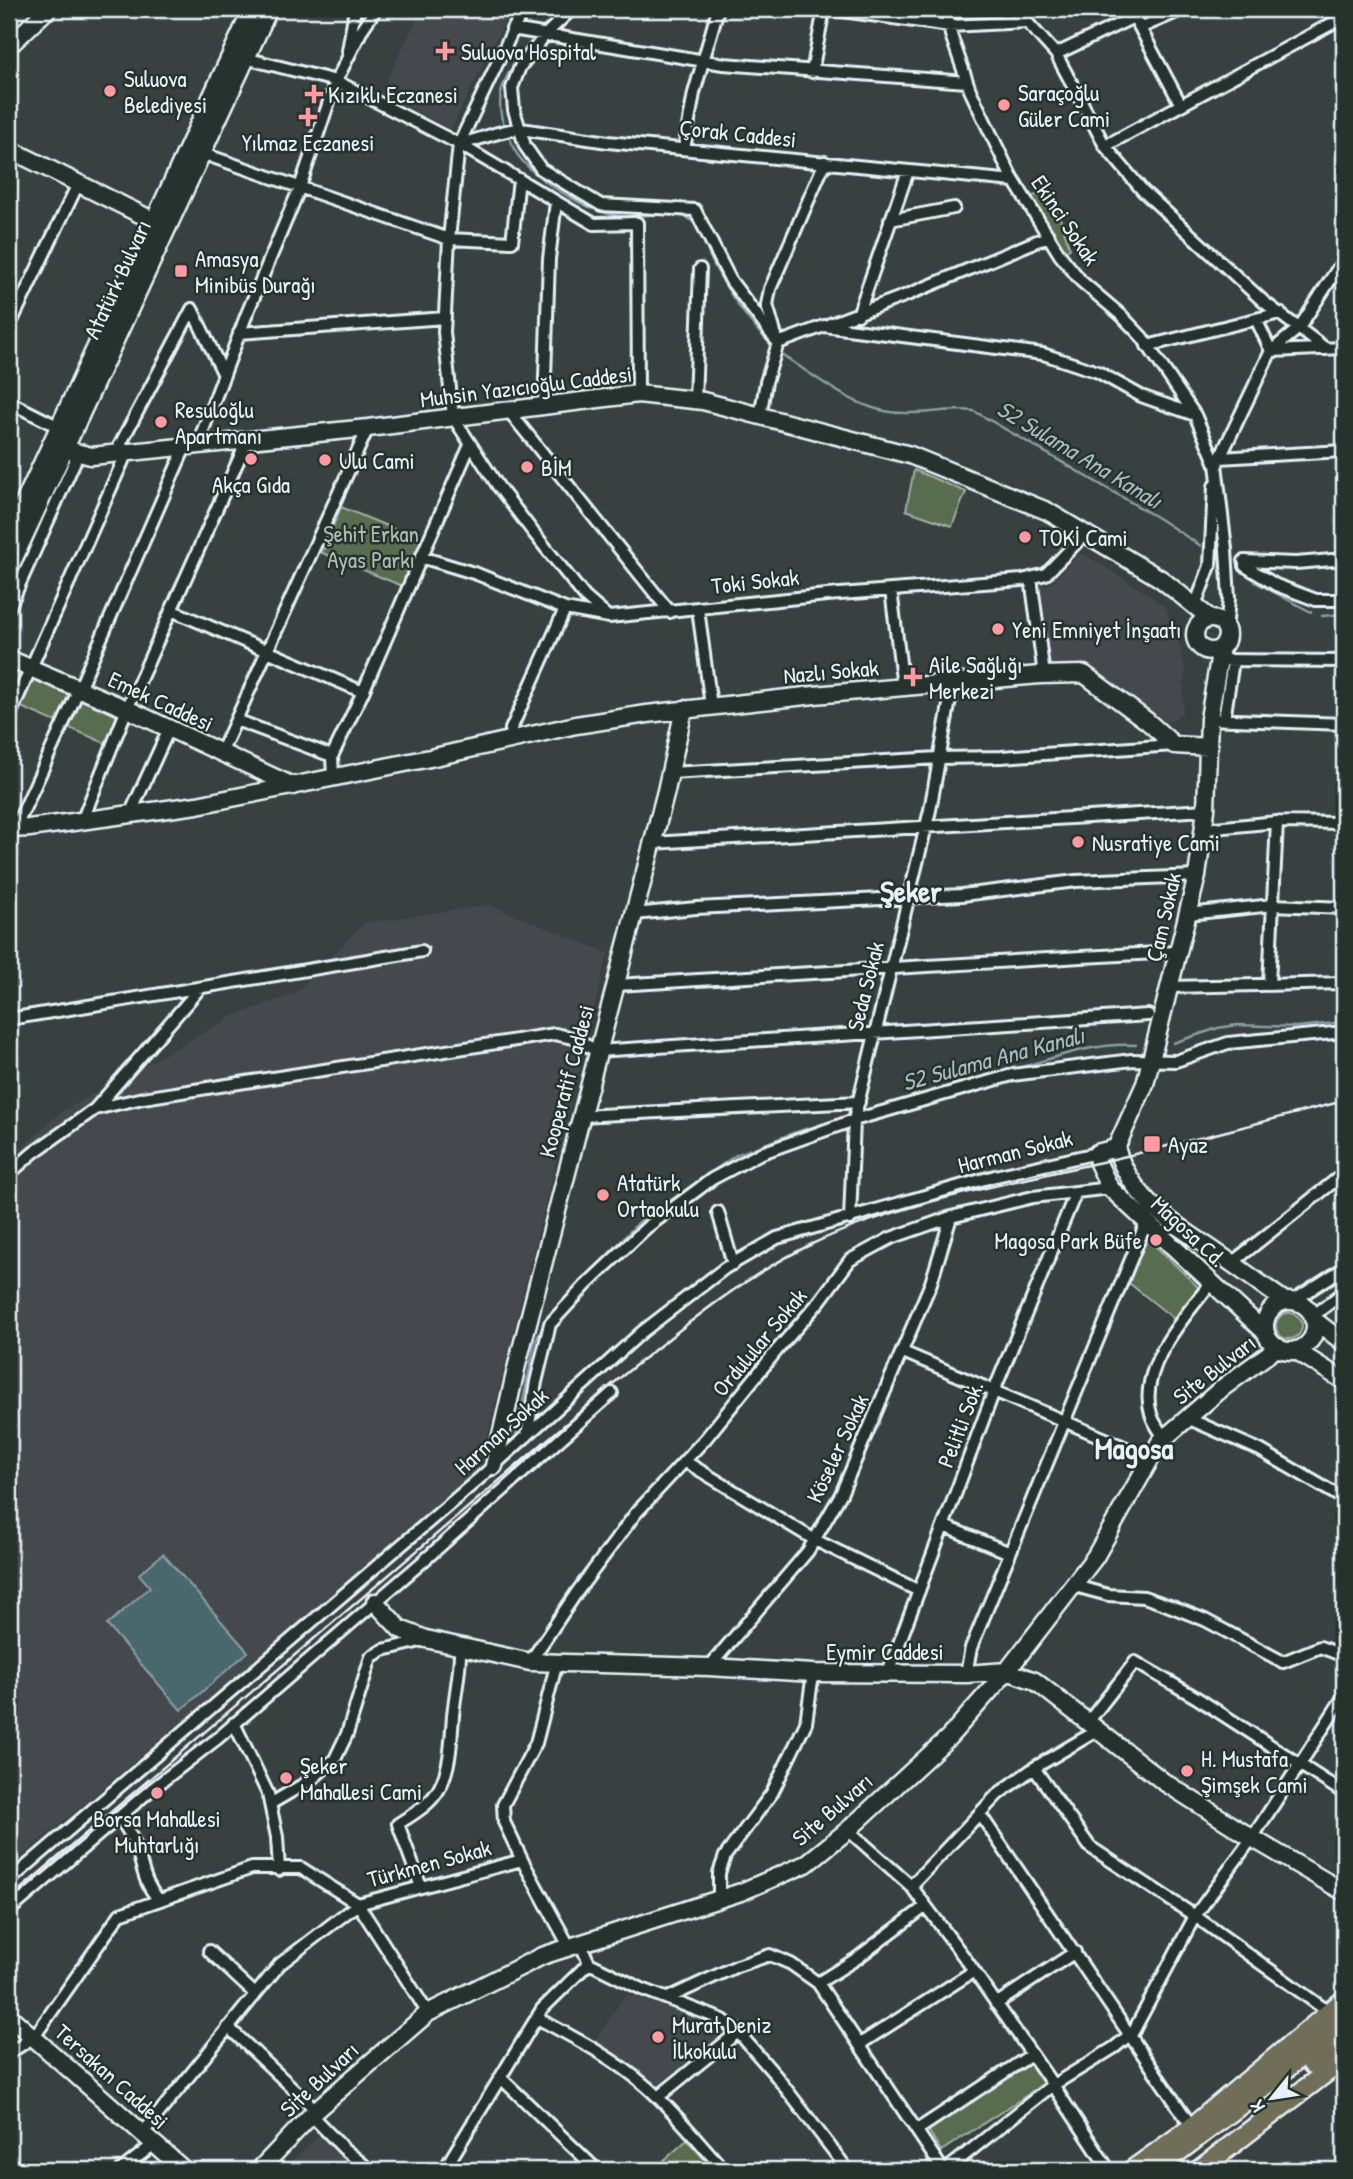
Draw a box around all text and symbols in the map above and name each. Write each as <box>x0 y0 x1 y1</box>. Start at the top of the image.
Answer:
place label: Suluova Hospital <box>461 36 597 67</box>
marker: Suluova Hospital <box>435 41 455 61</box>
place label: Suluova Belediyesi <box>124 63 207 120</box>
place label: Saraçoğlu Güler Cami <box>1018 77 1110 134</box>
place label: Kızıklı Eczanesi <box>328 79 458 110</box>
marker: Suluova Belediyesi <box>102 83 118 99</box>
marker: Kızıklı Eczanesi <box>306 86 322 102</box>
marker: Saraçoğlu Güler Cami <box>996 97 1012 113</box>
marker: Yılmaz Eczanesi <box>300 109 316 125</box>
street label: Çorak Caddesi <box>678 111 798 155</box>
place label: Yılmaz Eczanesi <box>242 127 374 158</box>
street label: Ekinci Sokak <box>1024 169 1108 272</box>
street label: Atatürk Bulvarı <box>76 214 158 344</box>
place label: Amasya Minibüs Durağı <box>195 243 316 300</box>
marker: Amasya Minibüs Durağı <box>173 263 189 279</box>
street label: Muhsin Yazıcıoğlu Caddesi <box>418 358 634 414</box>
water label: S2 Sulama Ana Kanalı <box>992 392 1170 517</box>
place label: Resuloğlu Apartmanı <box>175 394 262 451</box>
marker: Resuloğlu Apartmanı <box>153 414 169 430</box>
place label: Ulu Cami <box>339 445 415 476</box>
marker: Akça Gıda <box>243 451 259 467</box>
marker: Ulu Cami <box>317 452 333 468</box>
place label: BİM <box>541 452 572 483</box>
marker: BİM <box>519 459 535 475</box>
place label: Akça Gıda <box>212 469 290 500</box>
park label: Şehit Erkan Ayas Parkı <box>323 518 419 575</box>
place label: TOKİ Cami <box>1039 522 1128 553</box>
marker: TOKİ Cami <box>1017 529 1033 545</box>
street label: Toki Sokak <box>710 561 801 601</box>
place label: Yeni Emniyet İnşaatı <box>1012 614 1181 645</box>
marker: Yeni Emniyet İnşaatı <box>990 621 1006 637</box>
place label: Aile Sağlığı Merkezi <box>929 649 1022 706</box>
street label: Nazlı Sokak <box>782 651 880 691</box>
street label: Emek Caddesi <box>103 663 219 739</box>
marker: Aile Sağlığı Merkezi <box>903 667 923 687</box>
place label: Nusratiye Cami <box>1092 827 1220 858</box>
marker: Nusratiye Cami <box>1070 834 1086 850</box>
street label: Çam Sokak <box>1138 869 1188 965</box>
district label: Şeker <box>880 871 942 911</box>
street label: Seda Sokak <box>839 938 891 1034</box>
street label: Kooperatif Caddesi <box>531 1001 601 1161</box>
water label: S2 Sulama Ana Kanalı <box>899 1018 1089 1098</box>
street label: Harman Sokak <box>955 1122 1076 1180</box>
place label: Ayaz <box>1168 1129 1208 1160</box>
marker: Ayaz <box>1142 1134 1162 1154</box>
place label: Atatürk Ortaokulu <box>617 1167 699 1224</box>
marker: Atatürk Ortaokulu <box>595 1187 611 1203</box>
street label: Magosa Cd. <box>1145 1188 1233 1274</box>
place label: Magosa Park Büfe <box>995 1225 1142 1256</box>
marker: Magosa Park Büfe <box>1148 1232 1164 1248</box>
street label: Ordulular Sokak <box>705 1281 814 1403</box>
street label: Site Bulvarı <box>1166 1327 1262 1411</box>
street label: Pelitli Sok. <box>929 1376 991 1472</box>
street label: Harman Sokak <box>447 1380 555 1482</box>
street label: Köseler Sokak <box>798 1388 876 1507</box>
district label: Magosa <box>1095 1428 1173 1469</box>
street label: Eymir Caddesi <box>826 1636 944 1667</box>
place label: H. Mustafa Şimşek Cami <box>1201 1743 1308 1800</box>
place label: Şeker Mahallesi Cami <box>300 1750 422 1807</box>
marker: H. Mustafa Şimşek Cami <box>1179 1763 1195 1779</box>
street label: Site Bulvarı <box>785 1765 879 1853</box>
marker: Şeker Mahallesi Cami <box>278 1770 294 1786</box>
marker: Borsa Mahallesi Muhtarlığı <box>149 1785 165 1801</box>
place label: Borsa Mahallesi Muhtarlığı <box>93 1803 221 1860</box>
street label: Türkmen Sokak <box>364 1832 495 1894</box>
place label: Murat Deniz İlkokulu <box>672 2009 772 2066</box>
street label: Tersakan Caddesi <box>48 2016 176 2136</box>
marker: Murat Deniz İlkokulu <box>650 2029 666 2045</box>
street label: Site Bulvarı <box>273 2034 365 2124</box>
north arrow <box>1238 2064 1308 2134</box>
text: K <box>1244 2096 1271 2117</box>

